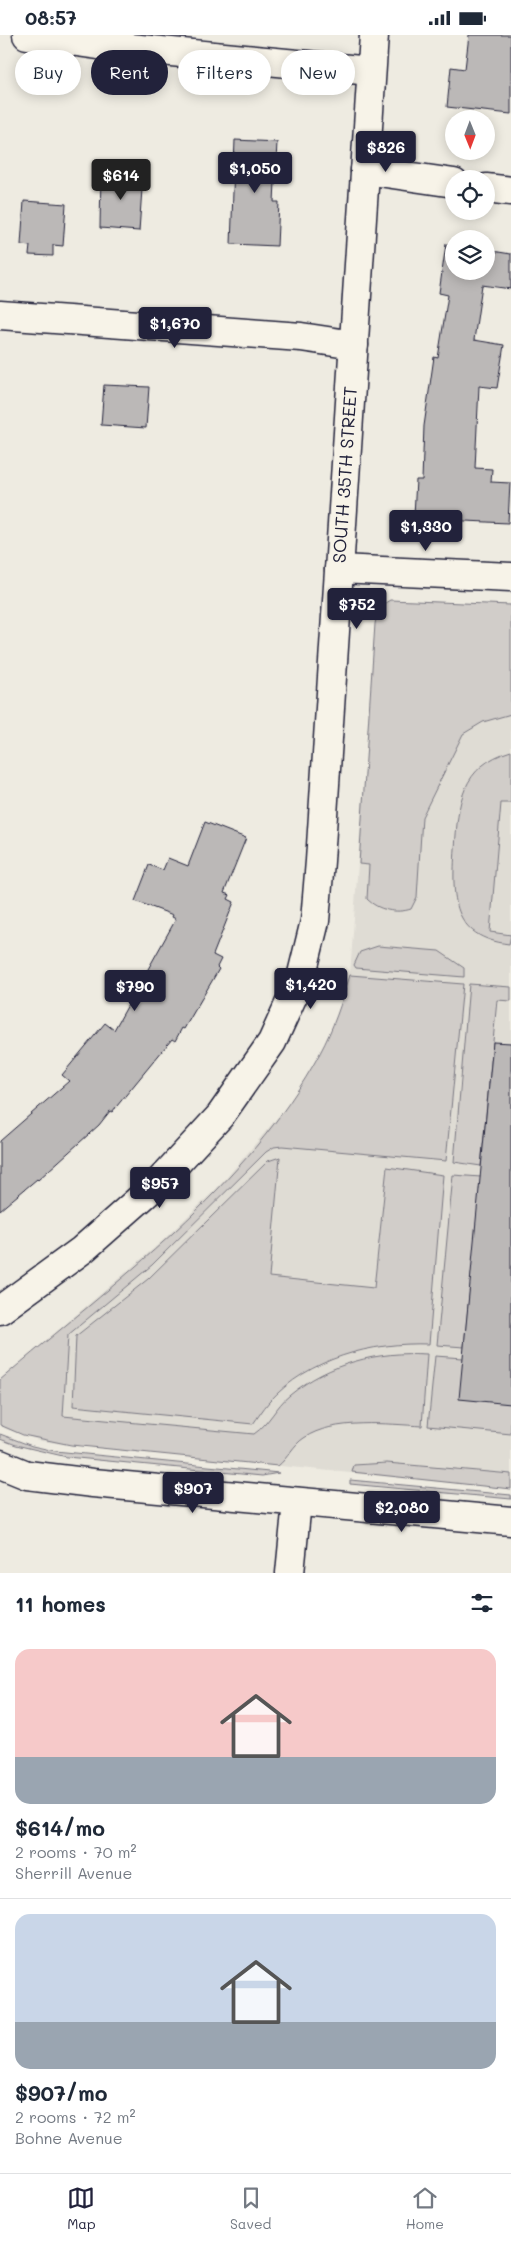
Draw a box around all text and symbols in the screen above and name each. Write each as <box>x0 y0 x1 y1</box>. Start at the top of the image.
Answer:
text: 08:57 <box>25 5 77 30</box>
chip: Buy <box>15 50 81 95</box>
chip: Rent <box>91 50 168 95</box>
chip: Filters <box>178 50 271 95</box>
chip: New <box>281 50 355 95</box>
north arrow <box>445 110 495 160</box>
map controls <box>445 110 495 280</box>
pin: $826 <box>356 131 416 173</box>
text: $826 <box>367 136 405 157</box>
pin: $1,050 <box>214 151 296 194</box>
text: $1,050 <box>229 157 281 178</box>
pin: $614 <box>91 159 151 201</box>
text: $614 <box>103 164 139 185</box>
button: locate <box>445 170 495 220</box>
button: layers <box>445 230 495 280</box>
pin: $1,670 <box>134 307 216 349</box>
text: $1,670 <box>150 312 200 333</box>
street label: SOUTH 35TH STREET <box>327 385 362 564</box>
pin: $1,330 <box>385 509 467 552</box>
text: $1,330 <box>400 515 452 536</box>
pin: $752 <box>327 587 387 630</box>
text: $752 <box>338 593 376 614</box>
pin: $1,420 <box>270 967 352 1010</box>
pin: $790 <box>105 969 165 1012</box>
text: $1,420 <box>285 973 337 994</box>
text: $790 <box>116 975 154 996</box>
pin: $957 <box>130 1167 190 1209</box>
text: $957 <box>141 1172 179 1193</box>
pin: $907 <box>163 1471 223 1514</box>
text: $907 <box>174 1477 212 1498</box>
pin: $2,080 <box>361 1491 443 1533</box>
text: $2,080 <box>375 1496 429 1517</box>
icon: filters <box>468 1589 496 1617</box>
text: 11 homes <box>15 1590 106 1617</box>
icon: home <box>211 1681 301 1771</box>
text: $614/mo <box>15 1814 105 1841</box>
text: 2 rooms · 70 m² <box>15 1841 136 1862</box>
text: Sherrill Avenue <box>15 1862 132 1883</box>
icon: home <box>211 1947 301 2037</box>
text: $907/mo <box>15 2079 107 2106</box>
text: 2 rooms · 72 m² <box>15 2106 136 2127</box>
text: Bohne Avenue <box>15 2127 123 2148</box>
tab: Map <box>67 2184 96 2233</box>
tab: Saved <box>230 2184 271 2233</box>
tab: Home <box>406 2184 444 2233</box>

